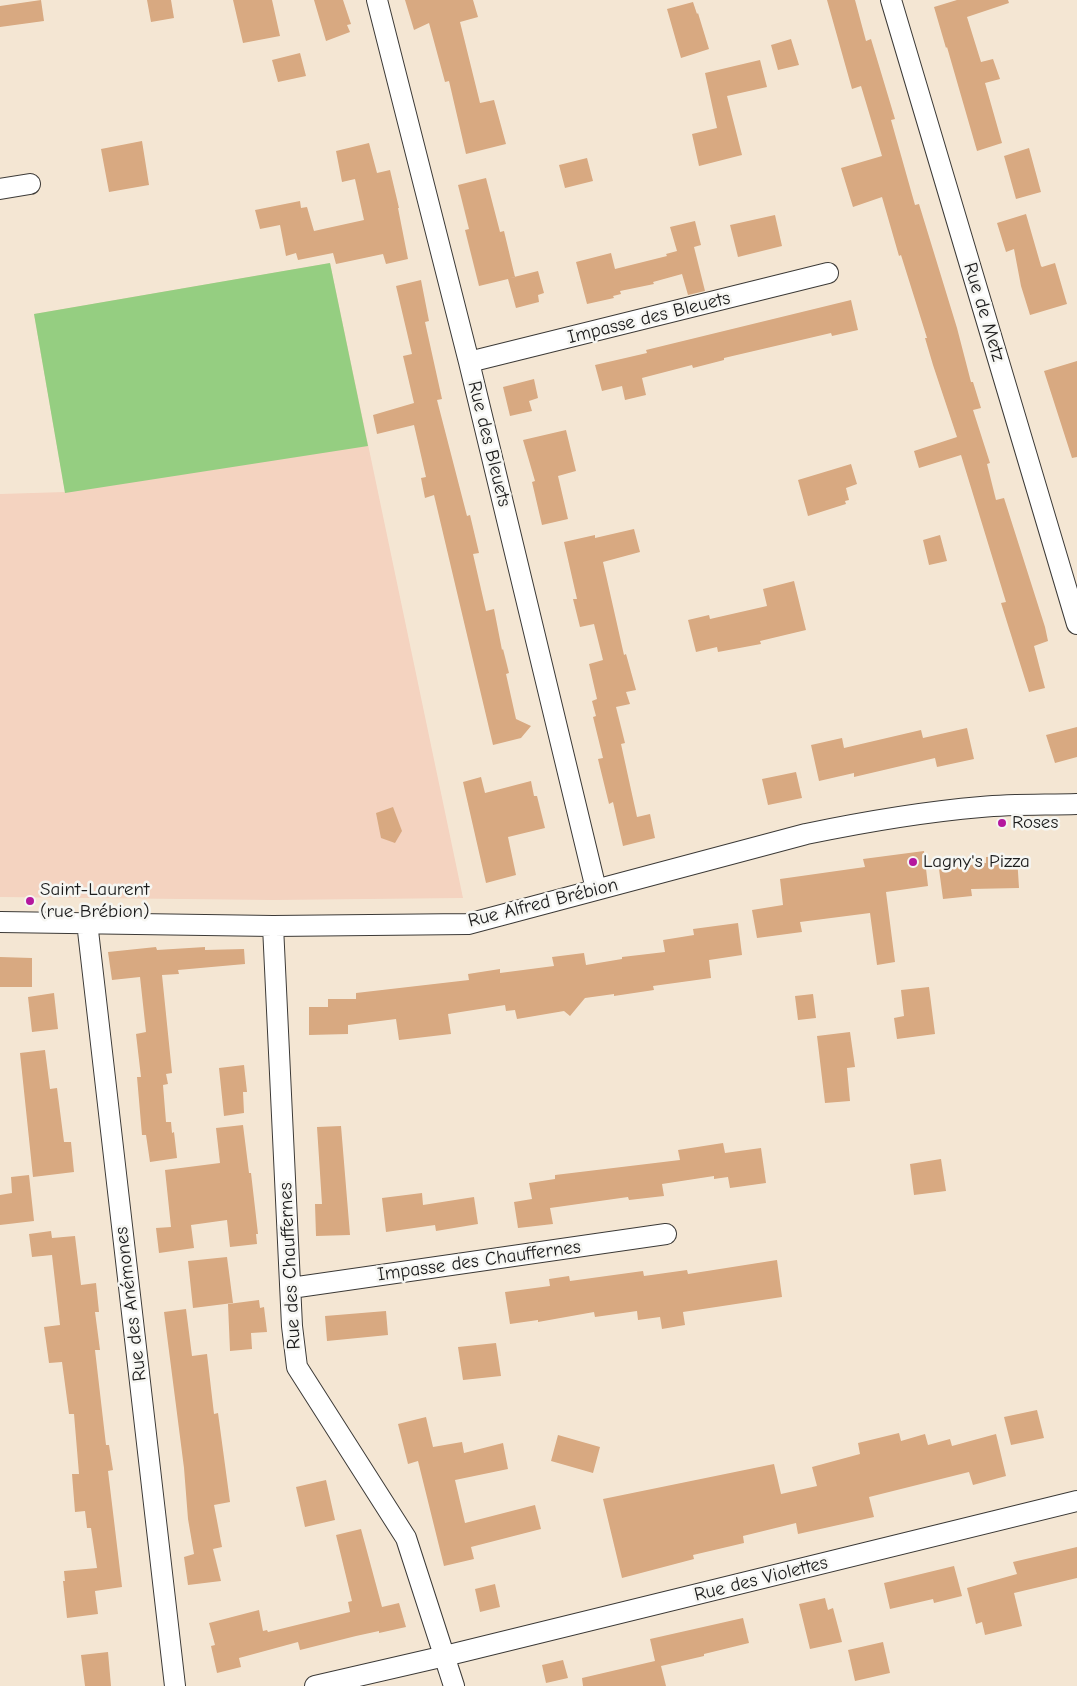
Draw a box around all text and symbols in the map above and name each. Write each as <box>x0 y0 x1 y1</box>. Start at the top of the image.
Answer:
street label: Rue de Metz <box>958 260 1010 364</box>
street label: Impasse des Bleuets <box>565 287 733 349</box>
street label: Rue des Bleuets <box>462 379 516 509</box>
place label: Roses <box>1012 812 1058 834</box>
marker: Roses <box>996 817 1008 829</box>
place label: Lagny's Pizza <box>923 851 1030 873</box>
marker: Lagny's Pizza <box>907 856 919 868</box>
street label: Rue Alfred Brébion <box>466 873 620 933</box>
place label: Saint-Laurent (rue Brébion) <box>40 879 150 923</box>
marker: Saint-Laurent (rue Brébion) <box>24 895 36 907</box>
street label: Rue des Chauffernes <box>274 1182 306 1350</box>
street label: Rue des Anémones <box>110 1225 152 1383</box>
street label: Impasse des Chauffernes <box>376 1235 582 1287</box>
street label: Rue des Violettes <box>692 1551 830 1607</box>

